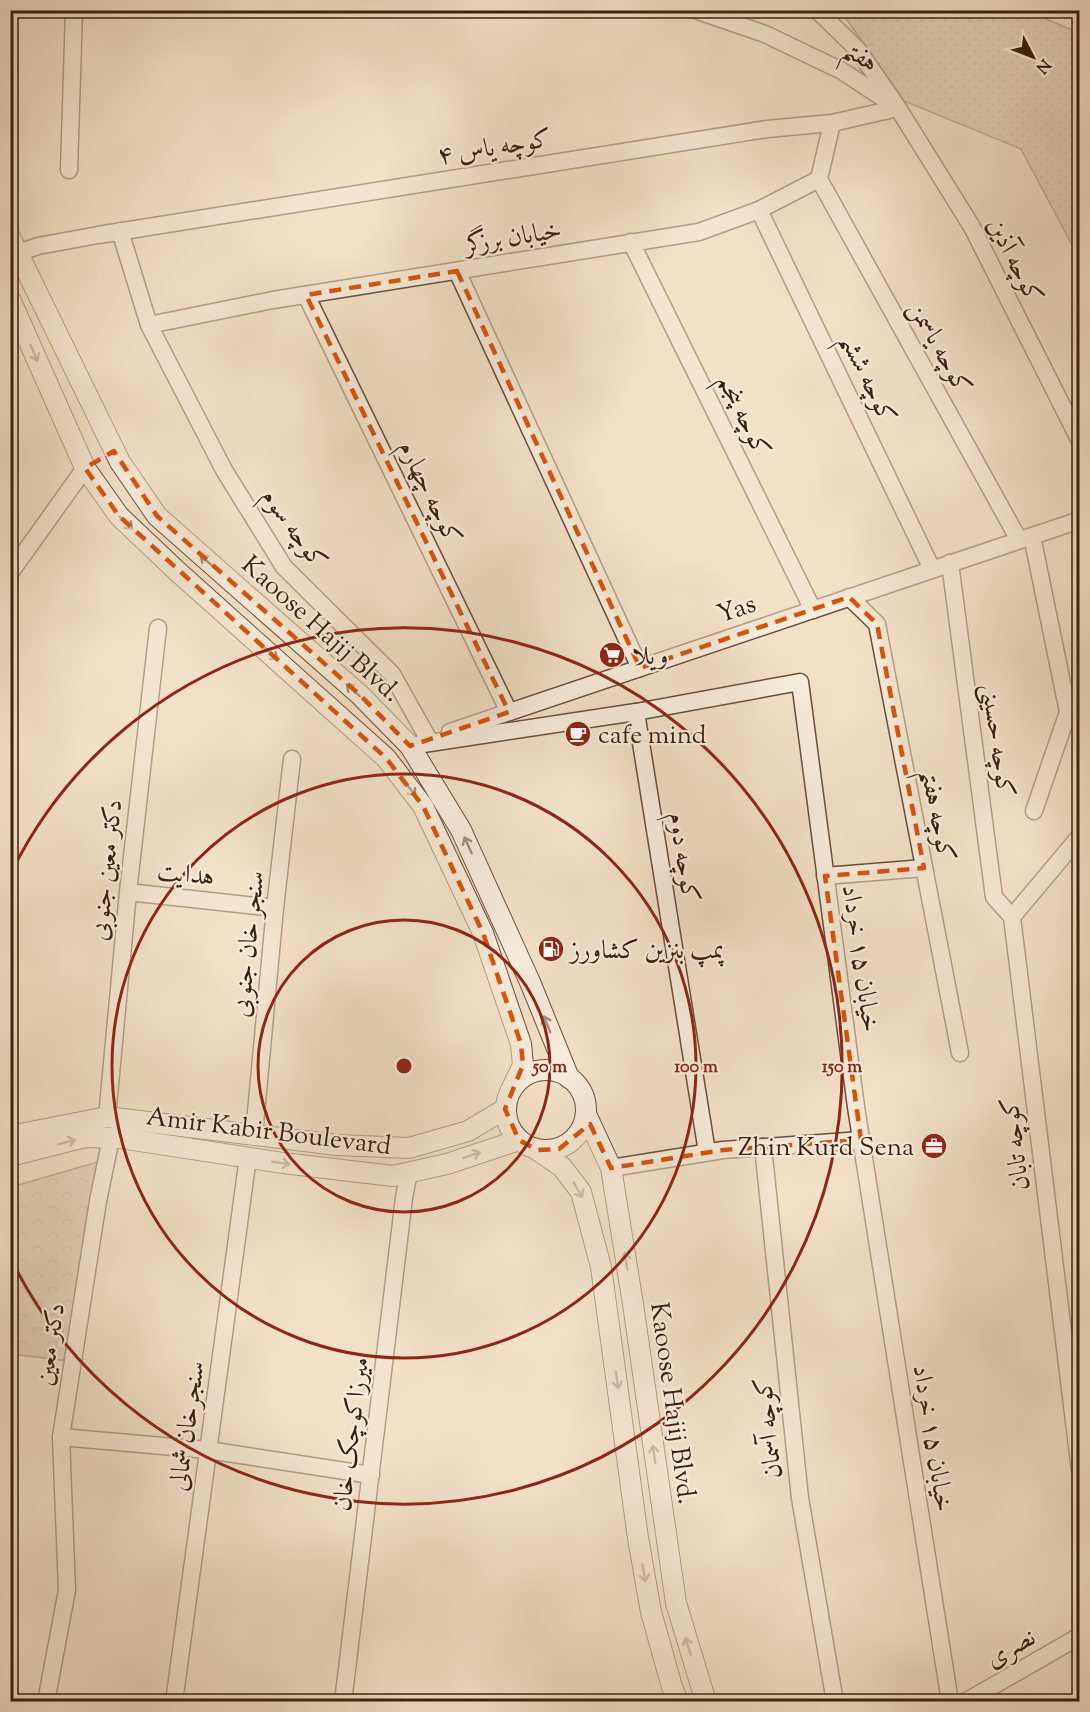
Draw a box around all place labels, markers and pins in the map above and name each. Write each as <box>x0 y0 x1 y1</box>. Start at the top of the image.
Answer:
place label: ویلا <box>632 639 668 676</box>
supermarket icon: ویلا <box>597 640 627 670</box>
place label: cafe mind <box>598 718 707 755</box>
cafe icon: cafe mind <box>563 719 593 749</box>
place label: پمپ بنزین کشاورز <box>567 933 724 970</box>
fuel station icon: پمپ بنزین کشاورز <box>536 934 566 964</box>
centre of rings <box>394 1056 414 1076</box>
place label: Zhin Kurd Sena <box>738 1130 914 1167</box>
office icon: Zhin Kurd Sena <box>919 1131 949 1161</box>

